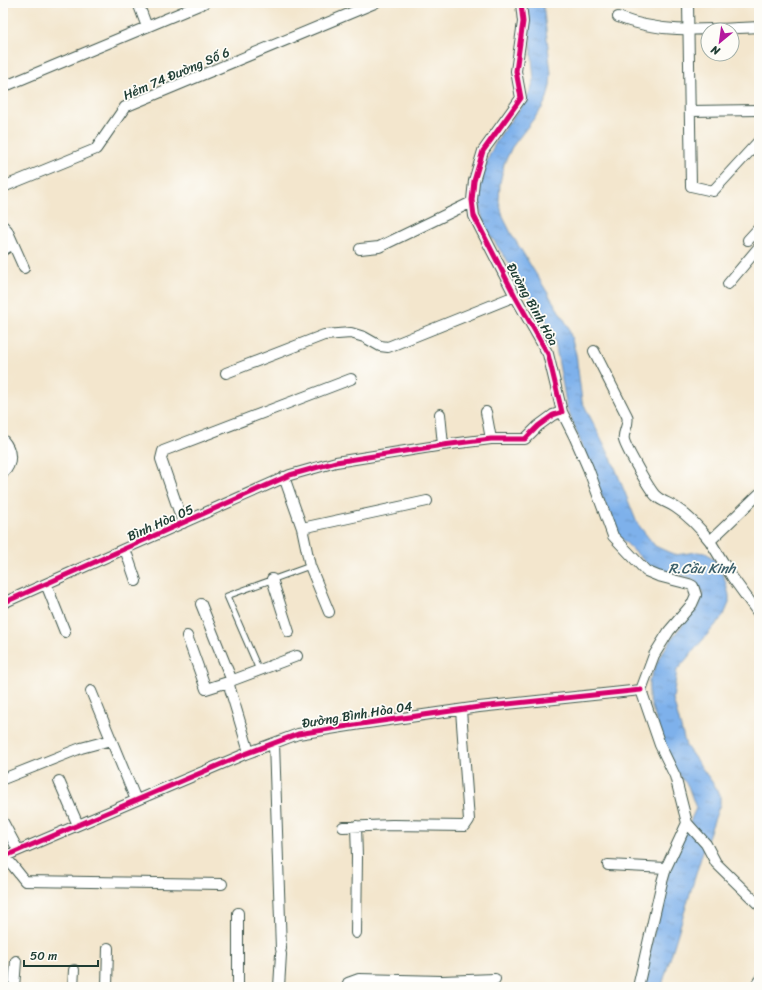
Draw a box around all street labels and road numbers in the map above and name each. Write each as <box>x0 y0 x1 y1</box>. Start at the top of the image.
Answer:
street label: Hẻm 74 Đường Số 6 <box>119 41 233 106</box>
street label: Đường Bình Hòa <box>500 258 565 350</box>
street label: Bình Hòa 05 <box>123 498 197 547</box>
street label: Đường Bình Hòa 04 <box>300 694 414 735</box>

